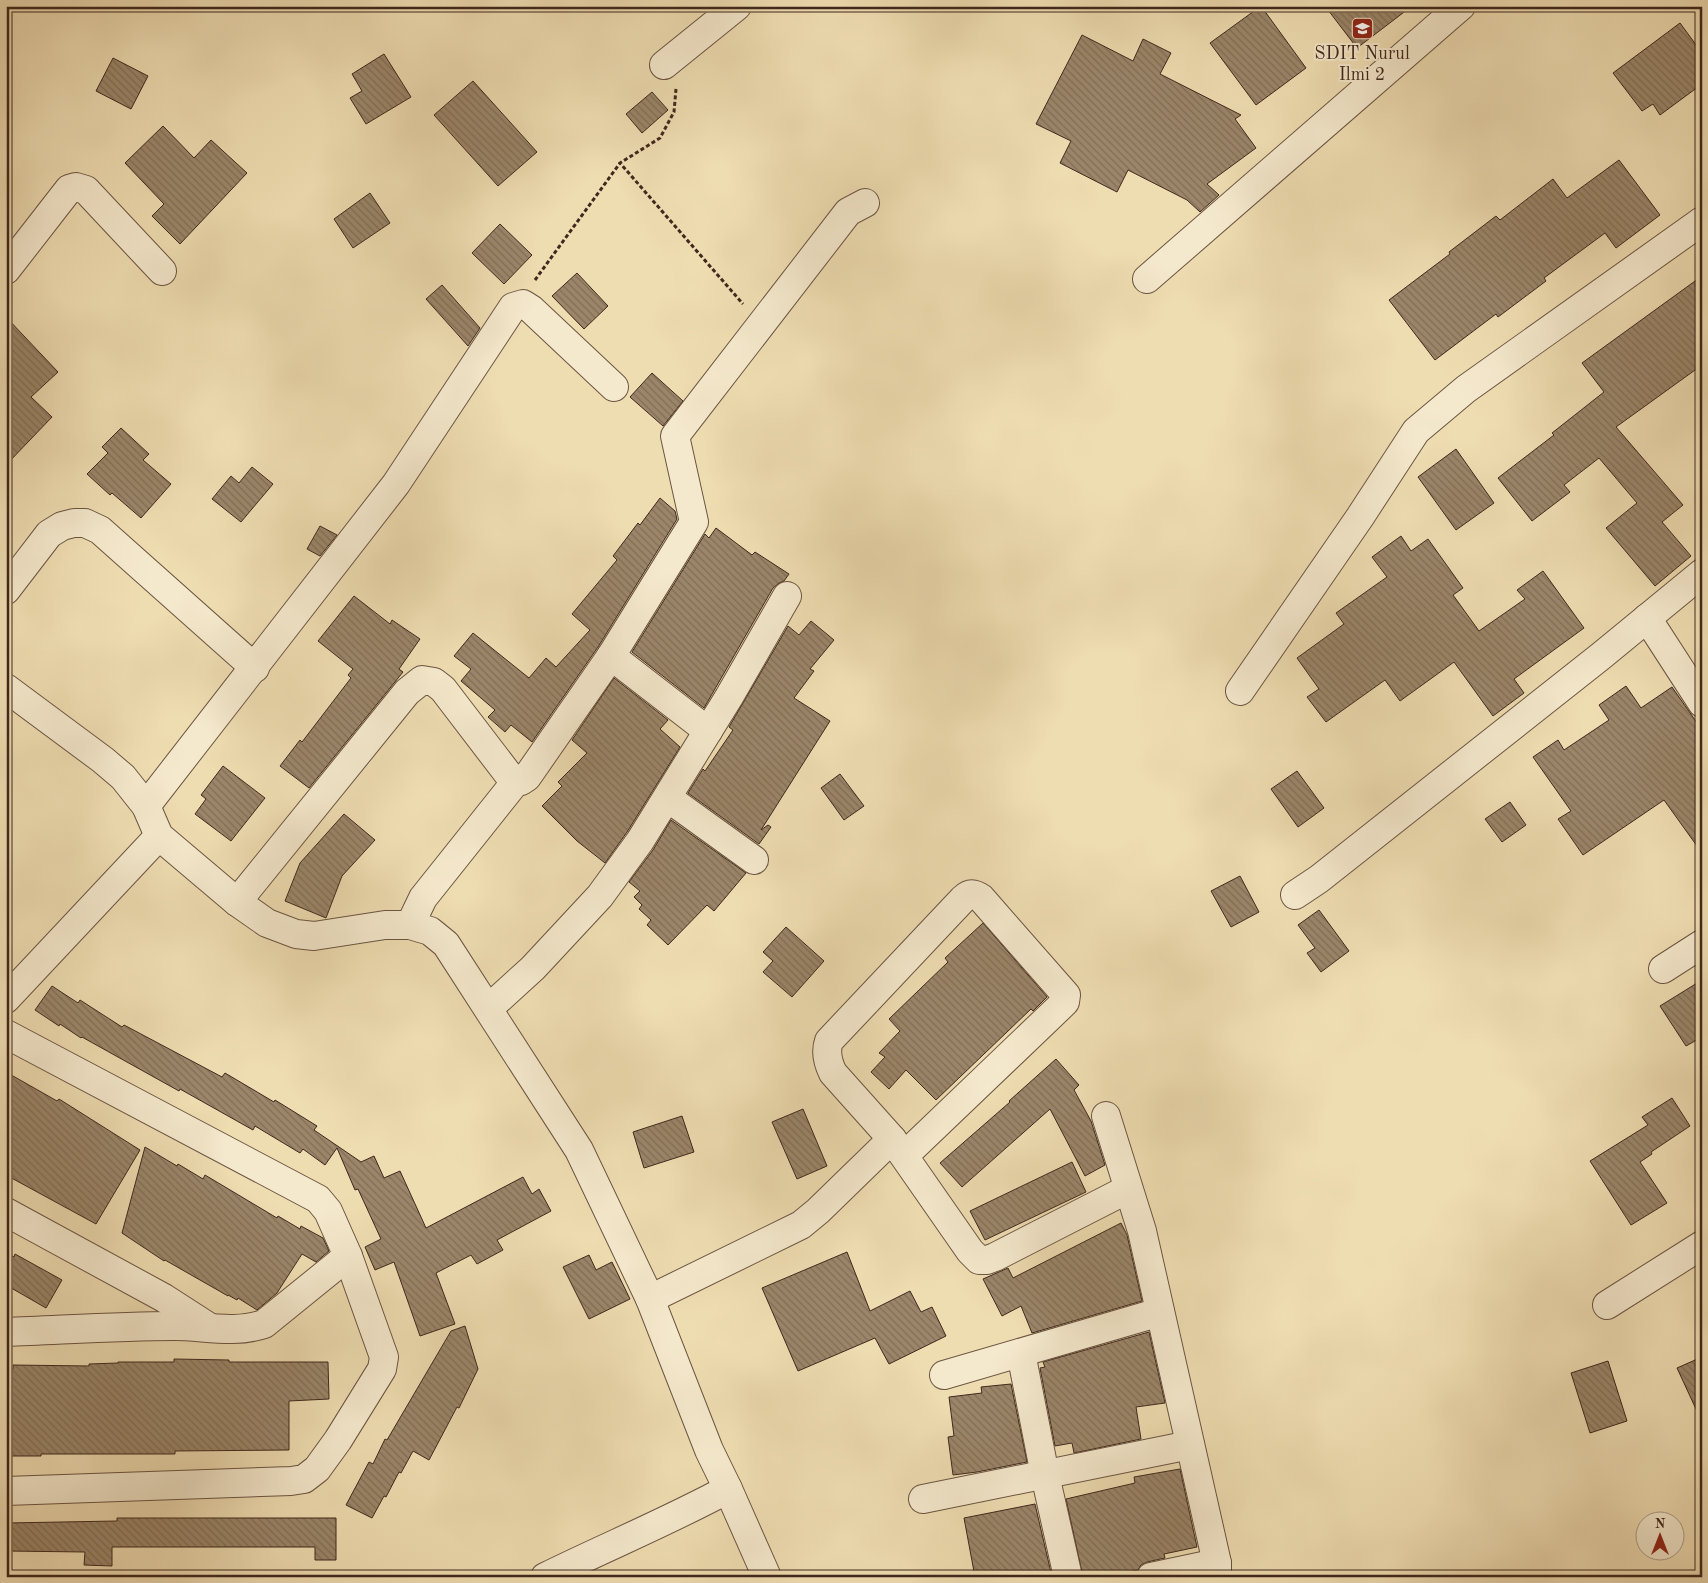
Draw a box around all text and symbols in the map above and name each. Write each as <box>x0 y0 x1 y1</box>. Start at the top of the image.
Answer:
school or university icon: SDIT Nurul Ilmi 2 <box>1350 17 1374 41</box>
place label: SDIT Nurul Ilmi 2 <box>1314 45 1410 84</box>
north arrow <box>1636 1510 1686 1560</box>
text: N <box>1655 1517 1666 1531</box>

